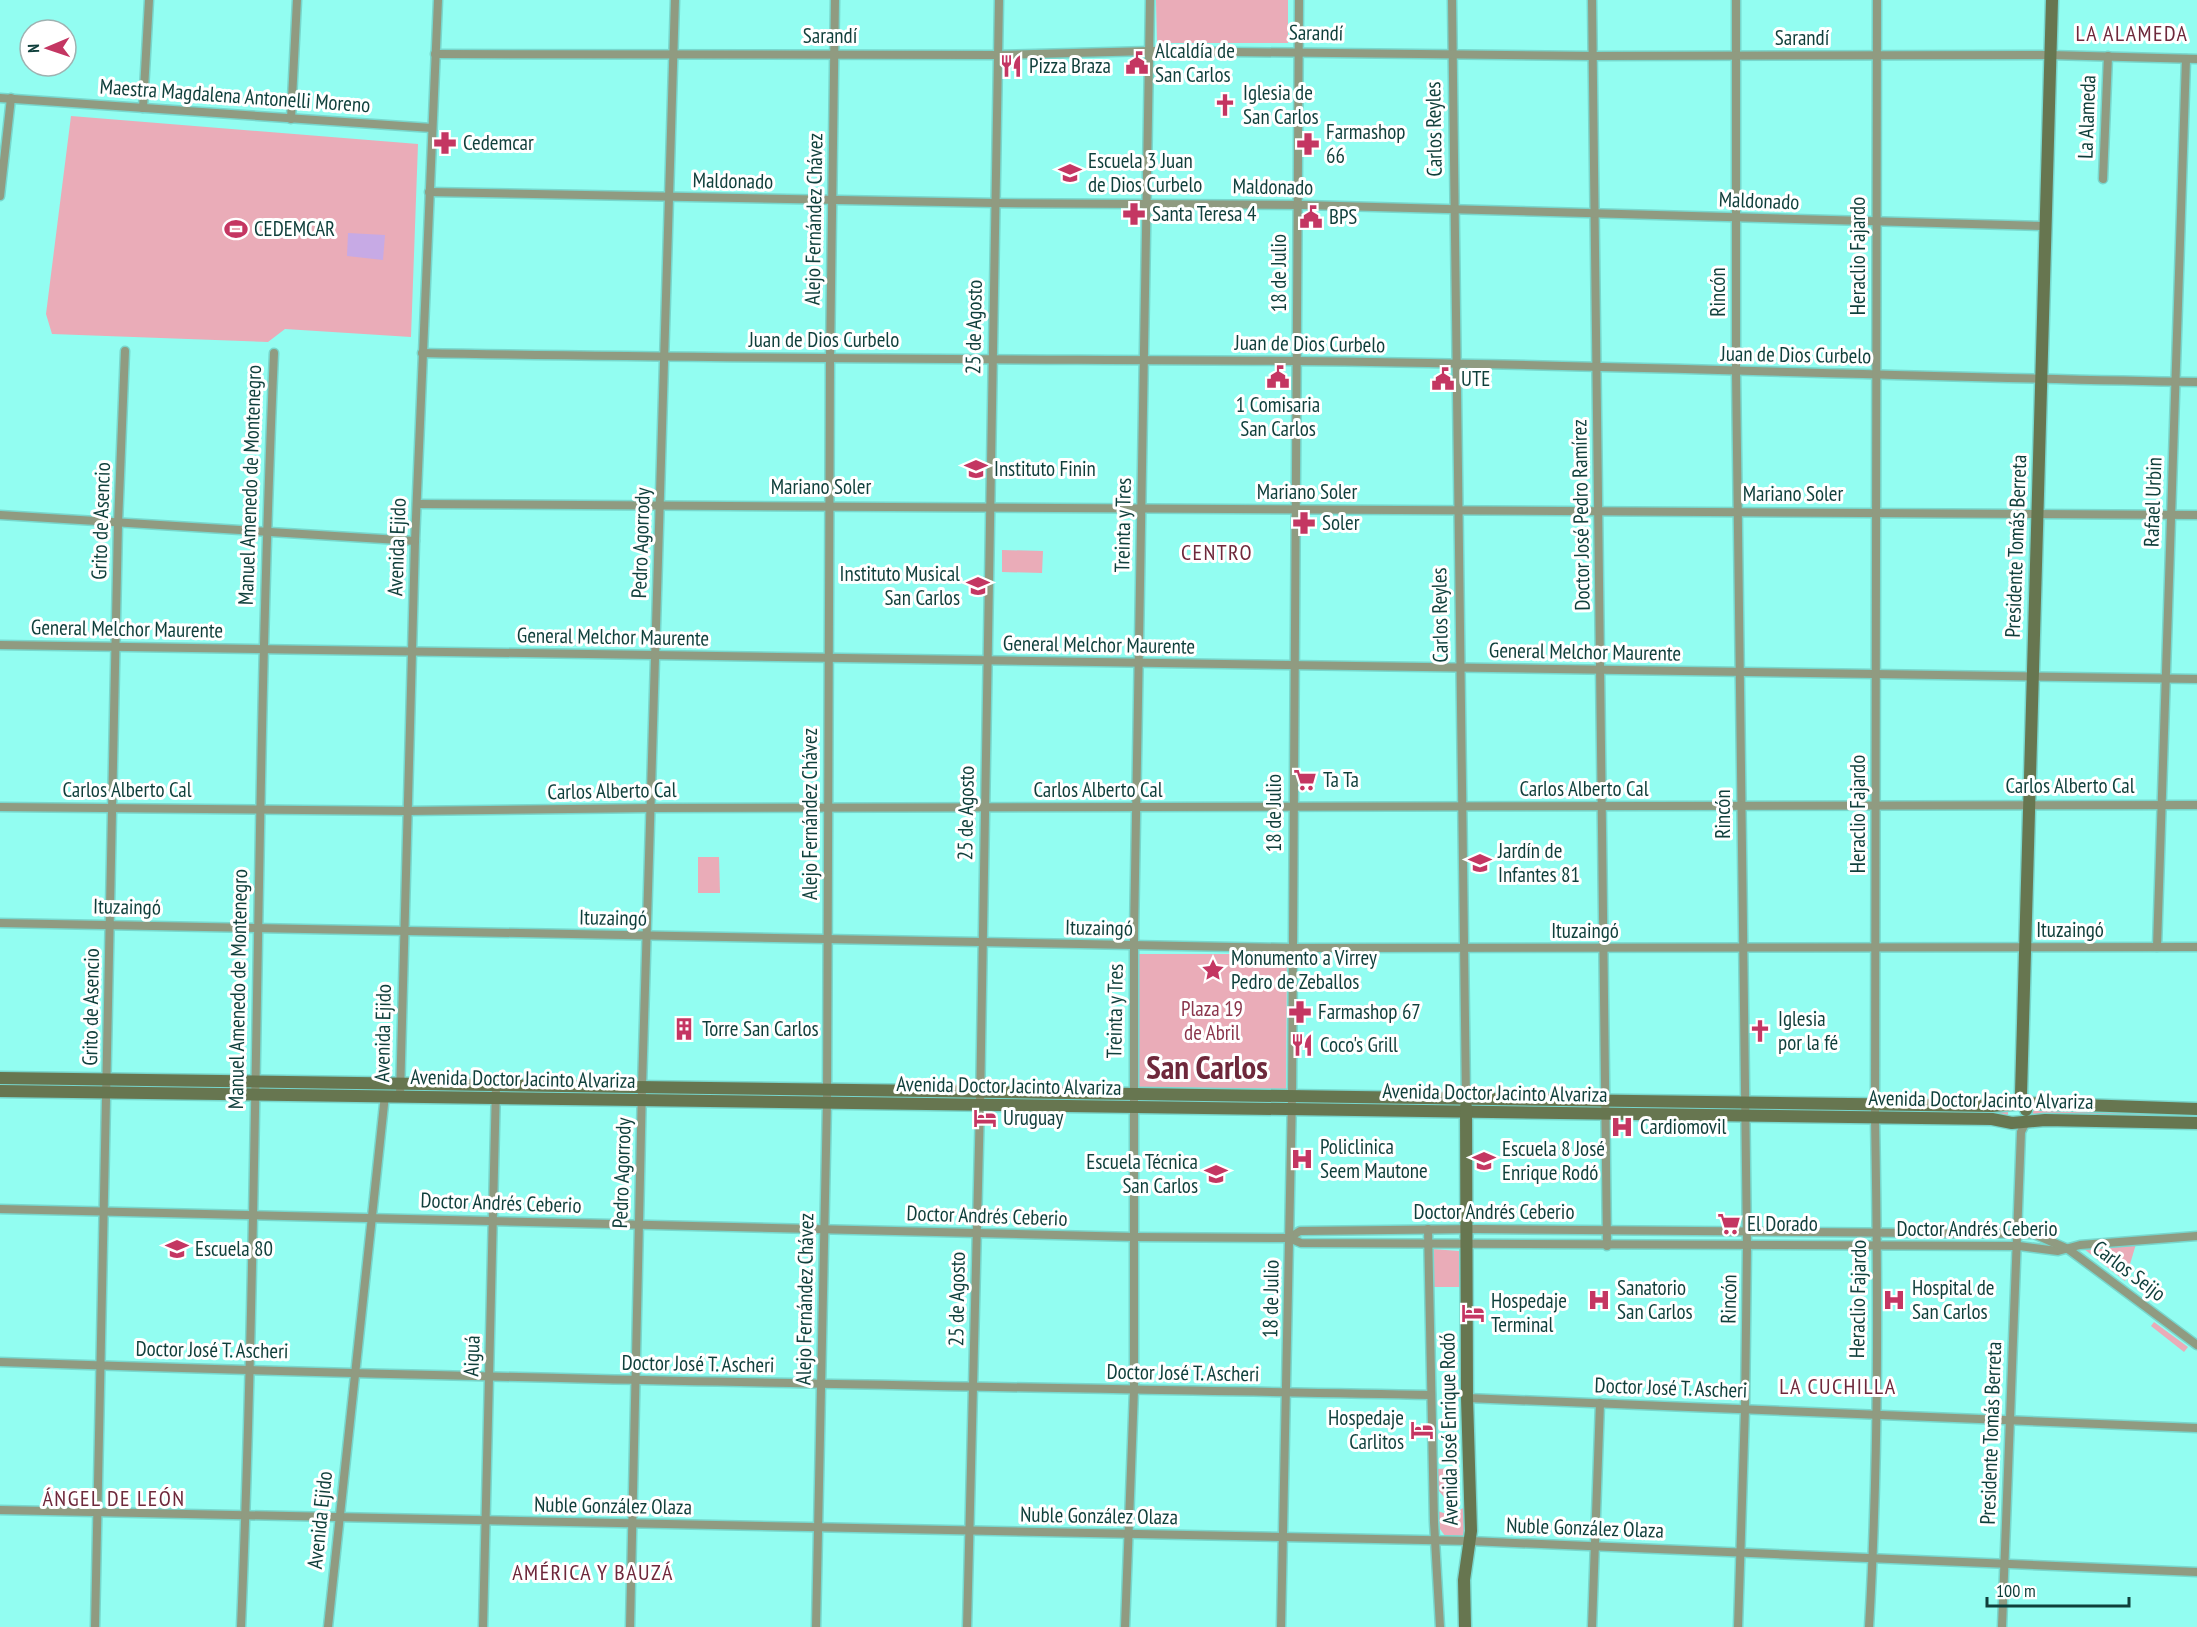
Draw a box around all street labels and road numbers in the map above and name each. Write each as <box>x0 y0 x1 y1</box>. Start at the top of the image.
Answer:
street label: Sarandí <box>1289 19 1344 46</box>
street label: Sarandí <box>803 22 858 49</box>
street label: Sarandí <box>1775 24 1830 51</box>
street label: Maestra Magdalena Antonelli Moreno <box>99 73 371 118</box>
street label: La Alameda <box>2072 75 2101 159</box>
street label: Carlos Reyles <box>1419 81 1448 177</box>
street label: Alejo Fernández Chávez <box>799 133 828 305</box>
street label: Maldonado <box>692 166 774 195</box>
street label: Maldonado <box>1232 172 1314 201</box>
street label: Maldonado <box>1718 186 1800 215</box>
street label: Heraclio Fajardo <box>1844 197 1871 315</box>
street label: 18 de Julio <box>1265 234 1292 312</box>
street label: Rincón <box>1704 267 1731 317</box>
street label: 25 de Agosto <box>959 279 988 375</box>
street label: Juan de Dios Curbelo <box>748 326 899 353</box>
street label: Juan de Dios Curbelo <box>1233 329 1386 358</box>
street label: Juan de Dios Curbelo <box>1719 340 1872 369</box>
street label: Manuel Amenedo de Montenegro <box>232 365 267 605</box>
street label: Doctor José Pedro Ramírez <box>1565 419 1596 611</box>
street label: Presidente Tomás Berreta <box>1999 454 2032 638</box>
street label: Rafael Urbin <box>2137 457 2168 547</box>
street label: Grito de Asencio <box>85 462 116 580</box>
street label: Mariano Soler <box>771 473 872 500</box>
street label: Treinta y Tres <box>1108 477 1137 573</box>
street label: Mariano Soler <box>1257 478 1358 505</box>
street label: Mariano Soler <box>1743 480 1844 507</box>
street label: Pedro Agorrody <box>625 487 656 599</box>
street label: Avenida Ejido <box>381 498 412 596</box>
street label: Carlos Reyles <box>1425 567 1454 663</box>
street label: General Melchor Maurente <box>31 613 223 644</box>
street label: General Melchor Maurente <box>517 621 709 652</box>
street label: General Melchor Maurente <box>1003 629 1195 660</box>
street label: General Melchor Maurente <box>1489 636 1681 667</box>
street label: Alejo Fernández Chávez <box>796 728 823 900</box>
street label: Heraclio Fajardo <box>1844 755 1871 873</box>
street label: 25 de Agosto <box>951 765 980 861</box>
street label: Carlos Alberto Cal <box>2005 772 2135 799</box>
street label: 18 de Julio <box>1260 774 1287 852</box>
street label: Carlos Alberto Cal <box>1519 775 1649 802</box>
street label: Carlos Alberto Cal <box>62 776 192 803</box>
street label: Carlos Alberto Cal <box>547 776 677 805</box>
street label: Carlos Alberto Cal <box>1033 776 1163 803</box>
street label: Rincón <box>1709 789 1736 839</box>
street label: Manuel Amenedo de Montenegro <box>222 869 253 1109</box>
street label: Ituzaingó <box>93 892 161 921</box>
street label: Ituzaingó <box>579 903 647 932</box>
street label: Ituzaingó <box>1065 913 1133 942</box>
street label: Ituzaingó <box>2036 916 2104 943</box>
street label: Ituzaingó <box>1551 917 1619 944</box>
street label: Grito de Asencio <box>76 948 105 1066</box>
street label: Treinta y Tres <box>1100 963 1129 1059</box>
street label: Avenida Ejido <box>368 984 397 1082</box>
street label: Avenida Doctor Jacinto Alvariza <box>410 1063 636 1094</box>
street label: Avenida Doctor Jacinto Alvariza <box>896 1070 1122 1101</box>
street label: Avenida Doctor Jacinto Alvariza <box>1382 1077 1608 1108</box>
street label: Avenida Doctor Jacinto Alvariza <box>1868 1084 2094 1115</box>
street label: Pedro Agorrody <box>606 1117 637 1229</box>
street label: Doctor Andrés Ceberio <box>420 1186 582 1219</box>
street label: Doctor Andrés Ceberio <box>1414 1198 1575 1225</box>
street label: Doctor Andrés Ceberio <box>906 1199 1068 1232</box>
street label: Alejo Fernández Chávez <box>790 1213 819 1385</box>
street label: Doctor Andrés Ceberio <box>1897 1215 2058 1242</box>
street label: Carlos Seijo <box>2087 1234 2171 1307</box>
street label: Heraclio Fajardo <box>1843 1240 1872 1358</box>
street label: 25 de Agosto <box>942 1251 971 1347</box>
street label: 18 de Julio <box>1256 1260 1285 1338</box>
street label: Rincón <box>1715 1274 1742 1324</box>
street label: Avenida José Enrique Rodó <box>1433 1333 1464 1525</box>
street label: Doctor José T. Ascheri <box>135 1335 289 1364</box>
street label: Aiguá <box>457 1335 486 1377</box>
street label: Presidente Tomás Berreta <box>1974 1341 2007 1525</box>
street label: Doctor José T. Ascheri <box>621 1349 775 1378</box>
street label: Doctor José T. Ascheri <box>1106 1358 1260 1387</box>
street label: Doctor José T. Ascheri <box>1594 1371 1748 1404</box>
street label: Avenida Ejido <box>301 1470 338 1570</box>
street label: Nuble González Olaza <box>534 1491 692 1520</box>
street label: Nuble González Olaza <box>1020 1501 1178 1530</box>
street label: Nuble González Olaza <box>1506 1511 1664 1544</box>

